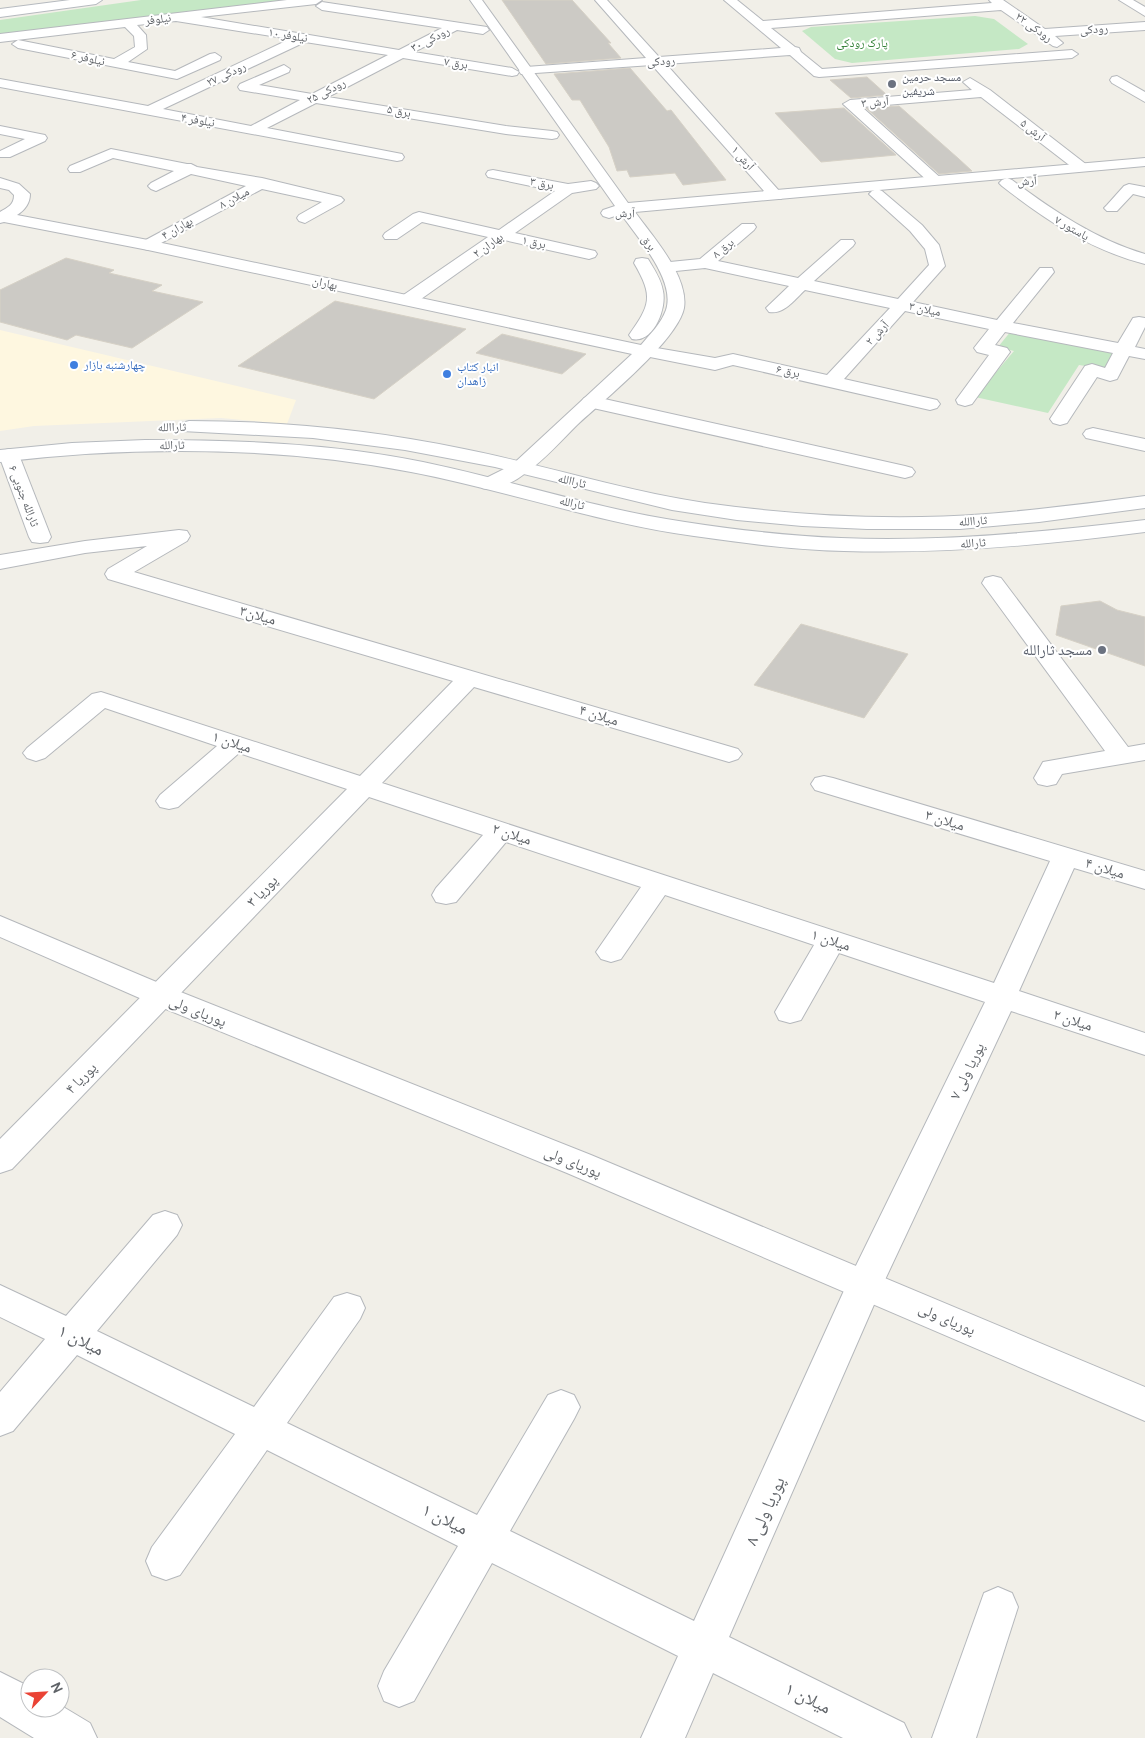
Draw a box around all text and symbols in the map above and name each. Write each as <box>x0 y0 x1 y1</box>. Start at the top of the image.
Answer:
street label: رودکی ۲۲ <box>1013 8 1056 45</box>
street label: نیلوفر <box>143 9 172 28</box>
street label: رودکی <box>1079 20 1109 37</box>
street label: رودکی ۳۰ <box>408 22 452 55</box>
street label: نیلوفر ۱۰ <box>267 24 309 45</box>
park label: پارک رودکی <box>836 35 888 50</box>
street label: نیلوفر ۶ <box>70 47 106 69</box>
street label: رودکی <box>646 52 676 69</box>
street label: برق ۷ <box>443 53 469 72</box>
street label: رودکی ۲۷ <box>204 58 248 89</box>
place label: مسجد حرمین شریفین <box>902 69 961 98</box>
street label: رودکی ۲۵ <box>304 74 348 107</box>
marker: مسجد حرمین شریفین <box>886 78 898 90</box>
street label: آرش ۳ <box>860 93 890 110</box>
street label: برق ۵ <box>386 101 412 120</box>
street label: نیلوفر ۴ <box>180 109 216 130</box>
street label: آرش ۵ <box>1018 115 1050 145</box>
street label: آرش ۱ <box>729 142 759 174</box>
street label: آرش <box>1017 172 1038 189</box>
street label: برق ۳ <box>529 173 555 193</box>
street label: میلان ۸ <box>216 183 252 212</box>
street label: آرش <box>615 205 636 220</box>
street label: پاستور ۷ <box>1052 212 1093 244</box>
street label: بهاران ۴ <box>158 213 195 243</box>
street label: بهاران ۲ <box>470 229 506 261</box>
street label: برق ۱ <box>521 232 547 252</box>
street label: برق <box>638 232 660 254</box>
street label: برق ۸ <box>709 234 737 261</box>
street label: بهاران <box>311 273 339 293</box>
street label: میلان ۳ <box>908 298 942 319</box>
street label: آرش ۲ <box>862 317 892 348</box>
place label: چهارشنبه بازار <box>83 357 146 372</box>
marker: چهارشنبه بازار <box>68 359 80 371</box>
place label: انبار کتاب زاهدان <box>457 359 499 388</box>
street label: برق ۶ <box>775 361 801 381</box>
marker: انبار کتاب زاهدان <box>441 368 453 380</box>
street label: ثاراالله <box>158 419 187 434</box>
street label: ثارالله <box>159 437 186 452</box>
street label: ثارالله جنوبی ۶ <box>6 463 43 529</box>
street label: ثاراالله <box>557 470 588 491</box>
street label: ثارالله <box>558 492 587 513</box>
street label: ثاراالله <box>958 512 988 529</box>
street label: ثارالله <box>960 534 987 551</box>
street label: میلان۳ <box>237 601 278 630</box>
place label: مسجد ثارالله <box>1023 641 1092 659</box>
marker: مسجد ثارالله <box>1096 644 1108 656</box>
street label: میلان ۴ <box>577 701 621 731</box>
street label: میلان ۱ <box>210 727 254 758</box>
street label: میلان ۳ <box>923 806 967 836</box>
street label: میلان ۲ <box>490 819 534 850</box>
street label: میلان ۴ <box>1083 854 1127 884</box>
street label: پوریا ۳ <box>243 871 281 911</box>
street label: میلان ۱ <box>809 925 853 956</box>
street label: پوریای ولی <box>166 991 229 1032</box>
street label: میلان ۲ <box>1051 1005 1095 1036</box>
street label: پوریا ولی ۷ <box>946 1040 989 1103</box>
street label: پوریا ۴ <box>62 1059 101 1098</box>
street label: پوریای ولی <box>541 1142 604 1183</box>
street label: پوریای ولی <box>915 1299 978 1340</box>
street label: میلان ۱ <box>54 1320 108 1360</box>
street label: پوریا ولی ۸ <box>740 1473 790 1549</box>
street label: میلان ۱ <box>418 1499 472 1539</box>
north arrow <box>20 1668 70 1718</box>
street label: میلان ۱ <box>781 1678 835 1718</box>
text: N <box>47 1679 67 1696</box>

